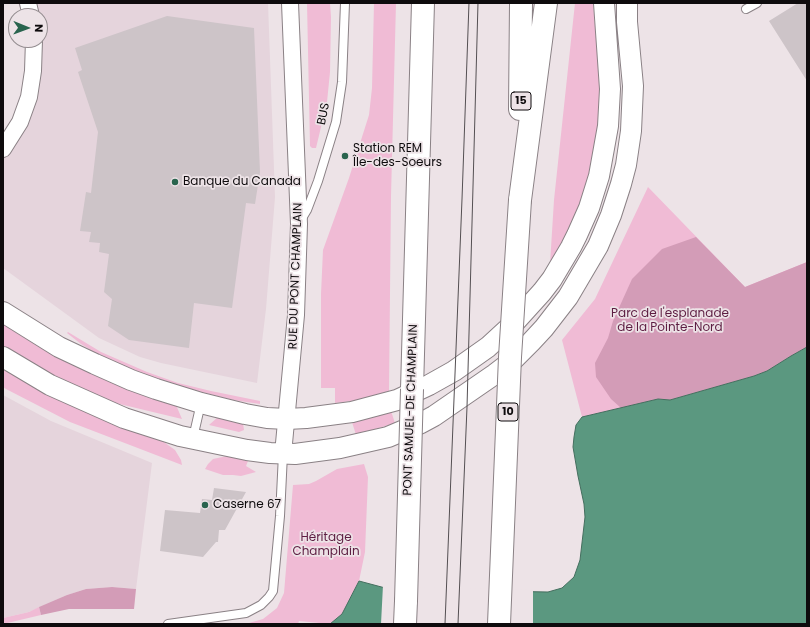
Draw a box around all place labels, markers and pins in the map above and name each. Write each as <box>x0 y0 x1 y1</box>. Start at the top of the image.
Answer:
place label: Station REM Île-des-Soeurs <box>353 142 442 170</box>
marker: Station REM Île-des-Soeurs <box>340 151 350 161</box>
place label: Banque du Canada <box>183 175 301 189</box>
marker: Banque du Canada <box>170 177 180 187</box>
place label: Caserne 67 <box>213 498 281 512</box>
marker: Caserne 67 <box>200 500 210 510</box>

